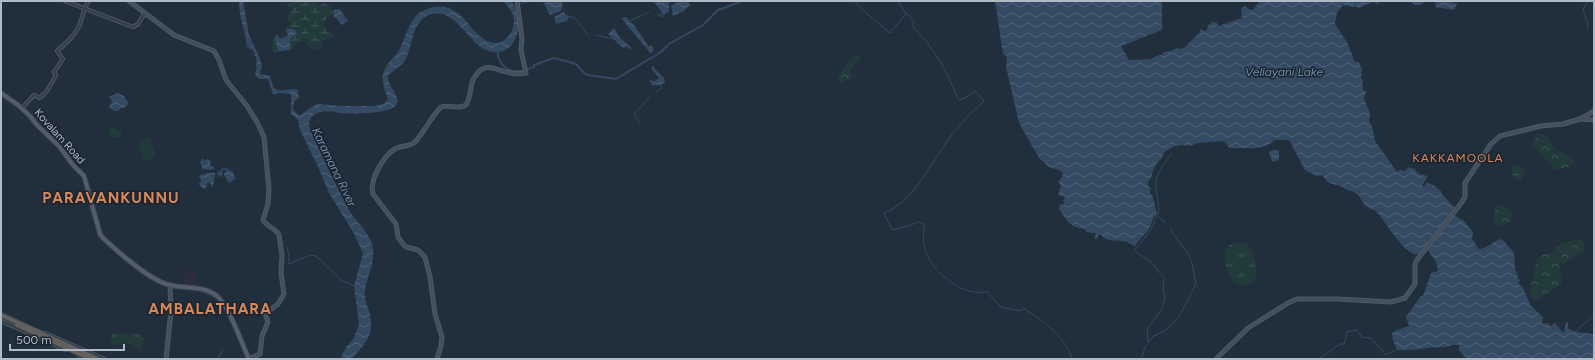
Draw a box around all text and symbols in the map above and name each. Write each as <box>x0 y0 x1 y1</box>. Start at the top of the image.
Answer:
water label: Vellayani Lake <box>1245 65 1323 79</box>
street label: Kovalam Road <box>32 106 88 167</box>
water label: Karamana River <box>309 125 360 210</box>
district label: KAKKAMOOLA <box>1412 151 1504 165</box>
district label: PARAVANKUNNU <box>42 189 180 207</box>
district label: AMBALATHARA <box>148 300 272 318</box>
scale bar <box>10 326 124 352</box>
text: 500 m <box>16 333 51 347</box>

